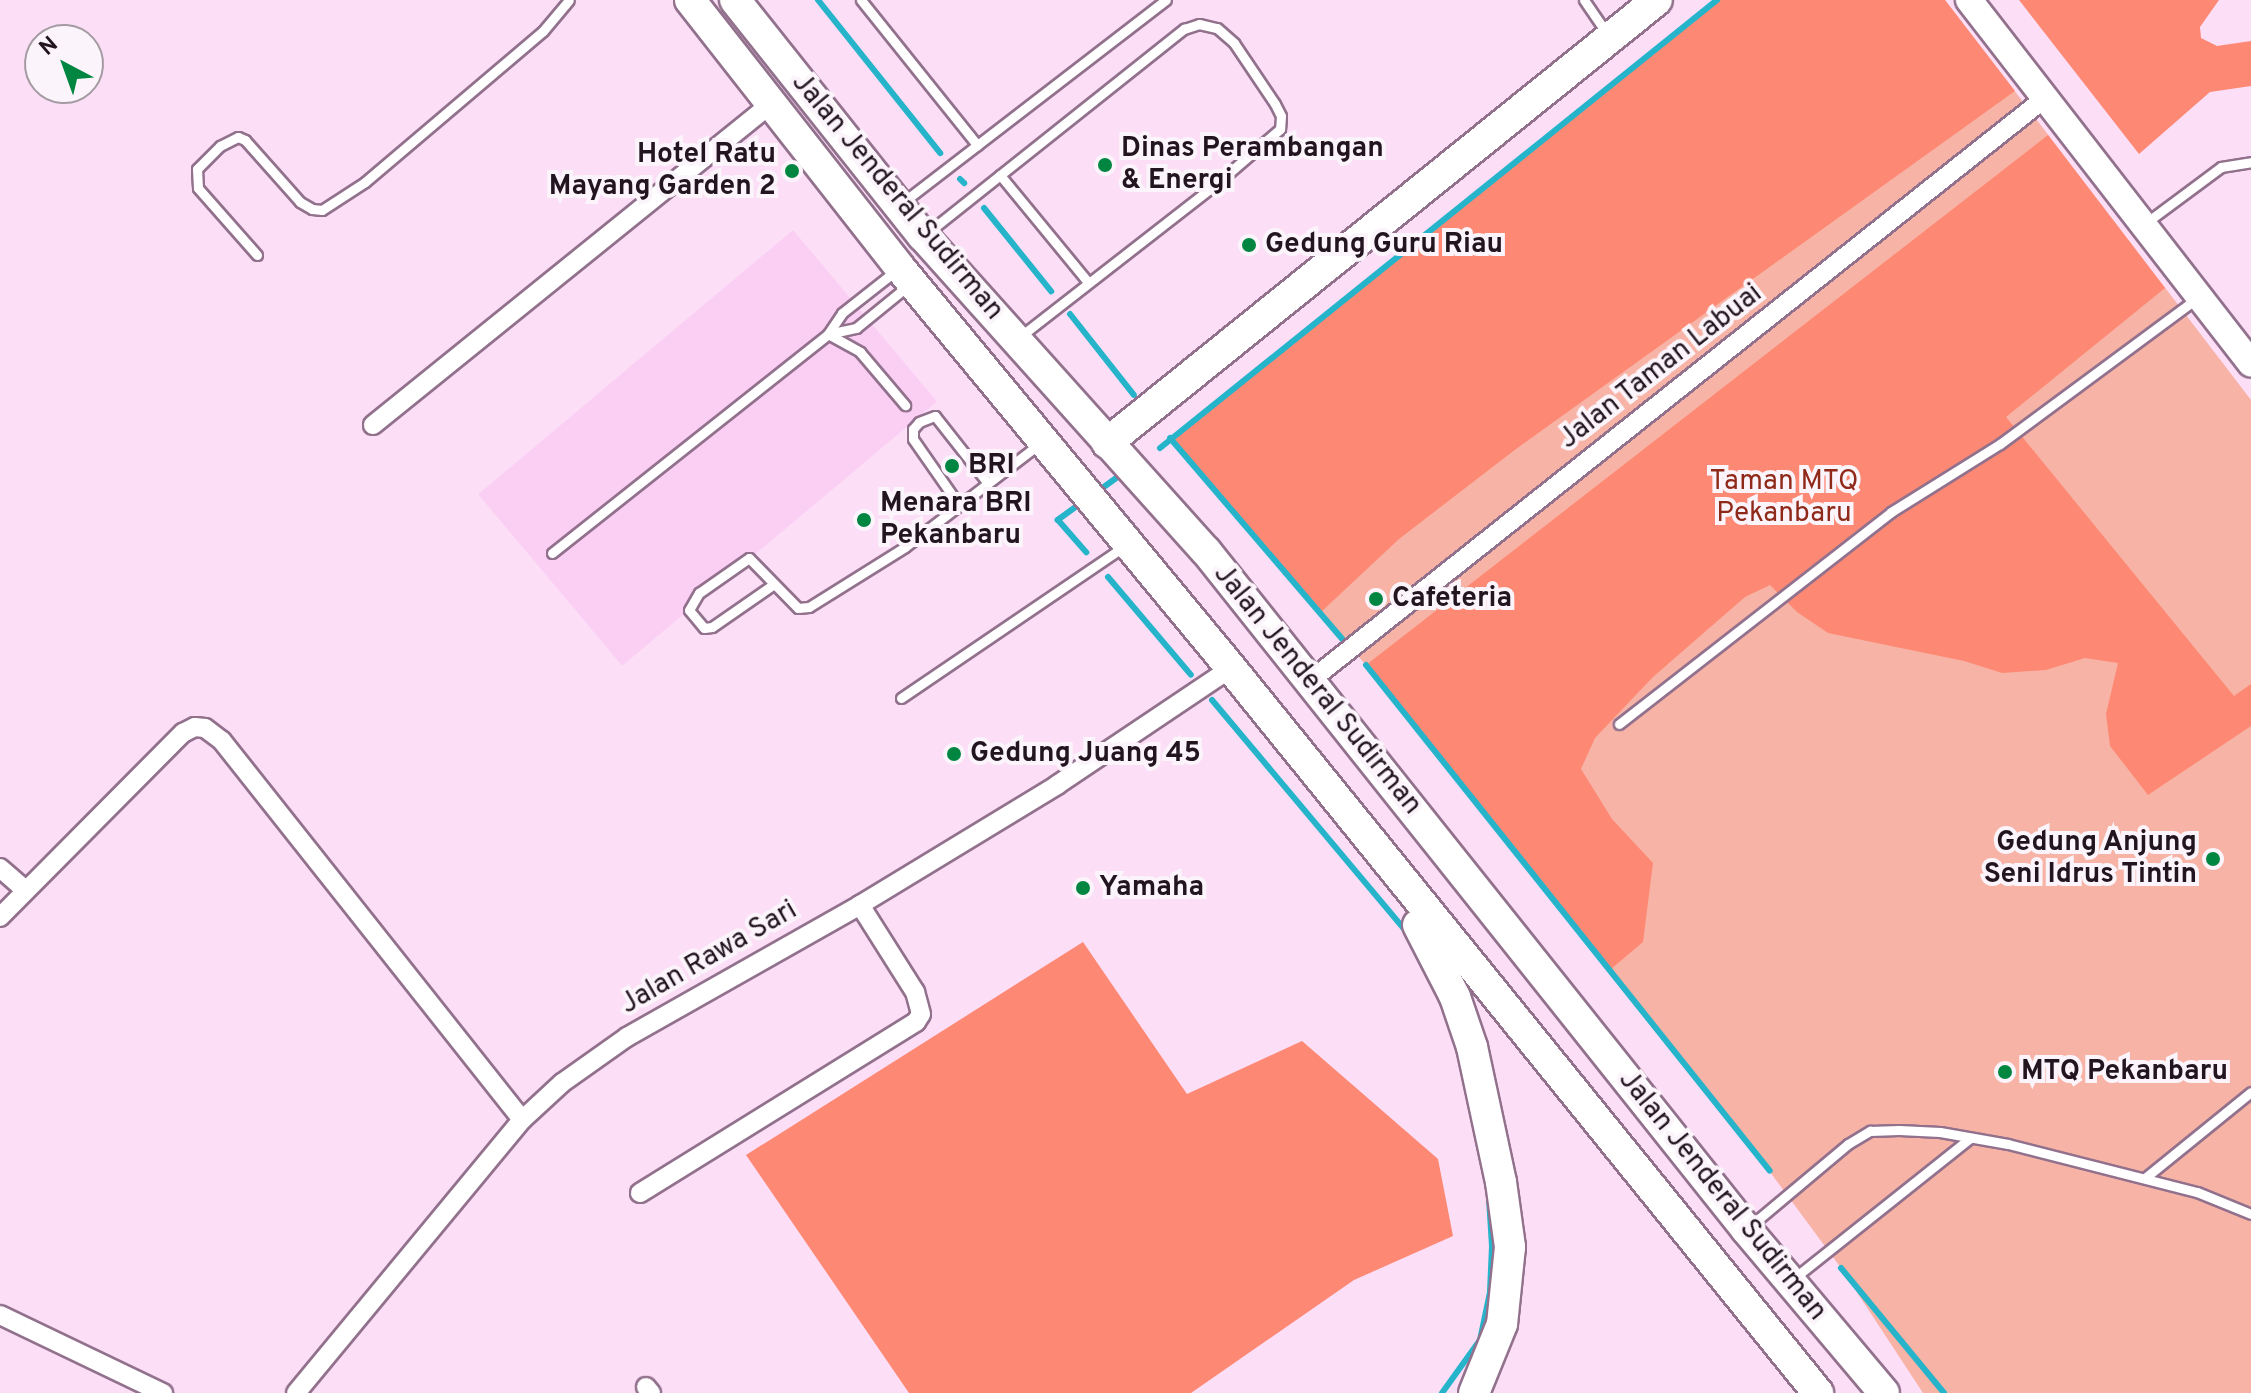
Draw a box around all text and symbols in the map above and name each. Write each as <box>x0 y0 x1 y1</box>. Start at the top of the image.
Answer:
north arrow <box>24 24 104 104</box>
text: N <box>34 32 64 62</box>
street label: Jalan Jenderal Sudirman <box>784 67 1010 327</box>
place label: Dinas Perambangan & Energi <box>1121 132 1384 198</box>
place label: Hotel Ratu Mayang Garden 2 <box>549 138 776 204</box>
marker: Dinas Perambangan & Energi <box>1096 156 1114 174</box>
marker: Hotel Ratu Mayang Garden 2 <box>783 162 801 180</box>
place label: Gedung Guru Riau <box>1265 228 1503 262</box>
marker: Gedung Guru Riau <box>1240 236 1258 254</box>
street label: Jalan Taman Labuai <box>1552 277 1770 457</box>
place label: BRI <box>968 449 1015 483</box>
marker: BRI <box>943 457 961 475</box>
park label: Taman MTQ Pekanbaru <box>1710 465 1858 531</box>
place label: Menara BRI Pekanbaru <box>880 487 1031 553</box>
marker: Menara BRI Pekanbaru <box>855 511 873 529</box>
street label: Jalan Jenderal Sudirman <box>1206 558 1428 822</box>
place label: Cafeteria <box>1392 582 1512 616</box>
marker: Cafeteria <box>1367 590 1385 608</box>
place label: Gedung Juang 45 <box>970 737 1201 771</box>
marker: Gedung Juang 45 <box>945 745 963 763</box>
place label: Gedung Anjung Seni Idrus Tintin <box>1984 826 2197 892</box>
marker: Gedung Anjung Seni Idrus Tintin <box>2204 850 2222 868</box>
place label: Yamaha <box>1099 871 1204 905</box>
marker: Yamaha <box>1074 879 1092 897</box>
street label: Jalan Rawa Sari <box>615 894 803 1022</box>
place label: MTQ Pekanbaru <box>2021 1055 2228 1089</box>
marker: MTQ Pekanbaru <box>1996 1063 2014 1081</box>
street label: Jalan Jenderal Sudirman <box>1611 1064 1833 1328</box>

